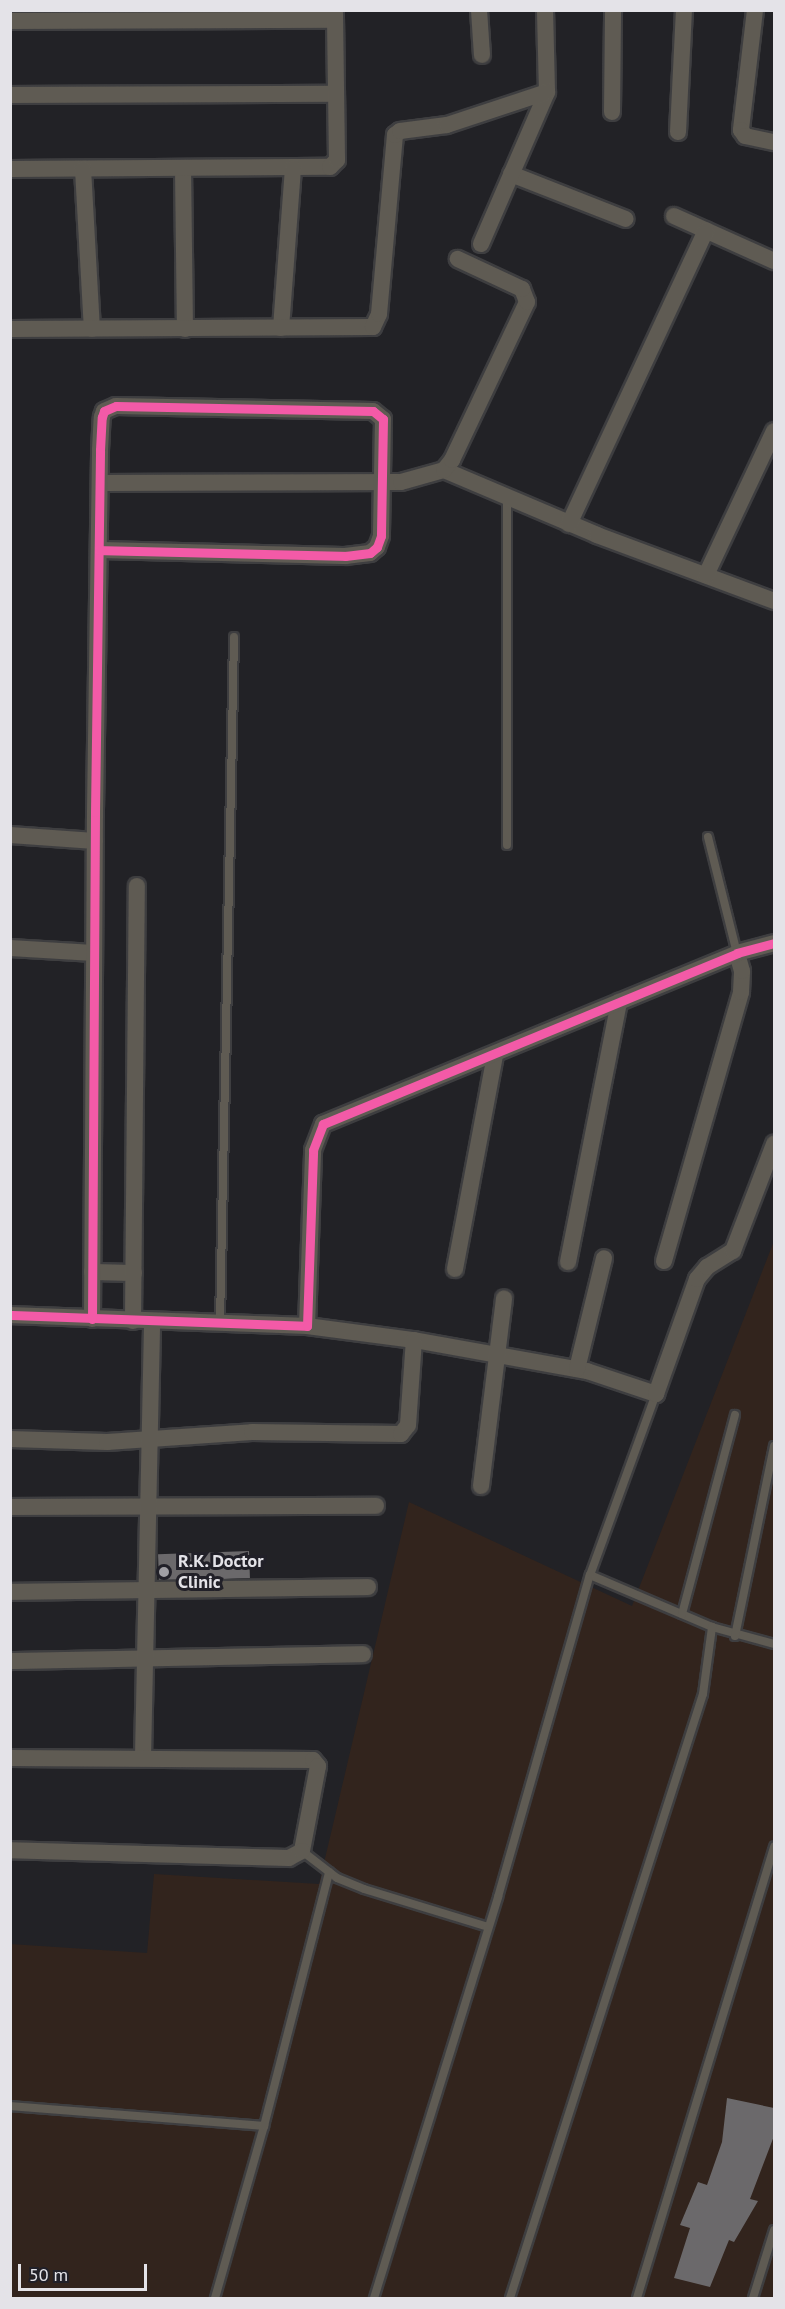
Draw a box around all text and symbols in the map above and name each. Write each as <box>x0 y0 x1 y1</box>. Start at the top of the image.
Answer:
place label: R.K. Doctor Clinic <box>178 1551 265 1594</box>
marker: R.K. Doctor Clinic <box>155 1563 173 1581</box>
scale bar <box>21 2252 150 2290</box>
text: 50 m <box>29 2263 68 2286</box>

